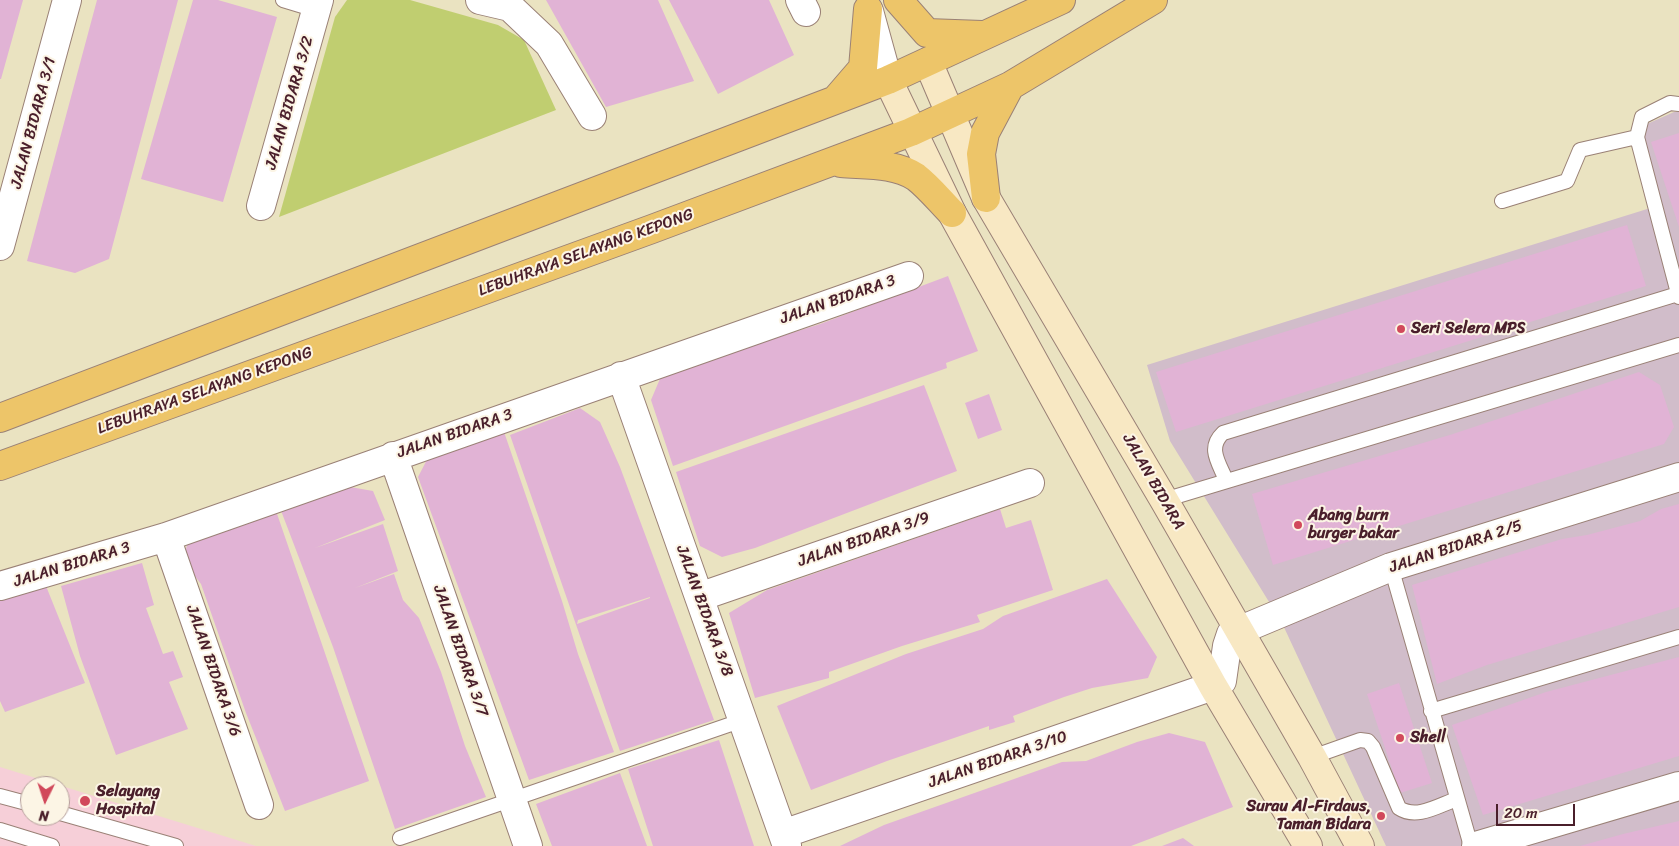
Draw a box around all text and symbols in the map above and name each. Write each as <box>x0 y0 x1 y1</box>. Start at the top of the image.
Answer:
street label: JALAN BIDARA 3/2 <box>262 34 318 172</box>
street label: JALAN BIDARA 3/1 <box>7 55 61 191</box>
street label: LEBUHRAYA SELAYANG KEPONG <box>476 205 696 301</box>
street label: JALAN BIDARA 3 <box>778 271 898 329</box>
place label: Seri Selera MPS <box>1411 319 1525 339</box>
marker: Seri Selera MPS <box>1395 323 1407 335</box>
street label: LEBUHRAYA SELAYANG KEPONG <box>95 343 315 439</box>
street label: JALAN BIDARA 3 <box>395 405 515 463</box>
street label: JALAN BIDARA <box>1118 431 1188 533</box>
place label: Abang burn burger bakar <box>1308 506 1399 544</box>
street label: JALAN BIDARA 3/9 <box>796 508 932 572</box>
street label: JALAN BIDARA 2/5 <box>1387 516 1525 578</box>
marker: Abang burn burger bakar <box>1292 519 1304 531</box>
street label: JALAN BIDARA 3 <box>12 538 132 592</box>
street label: JALAN BIDARA 3/8 <box>671 543 737 679</box>
street label: JALAN BIDARA 3/7 <box>429 583 491 719</box>
street label: JALAN BIDARA 3/6 <box>182 603 244 739</box>
street label: JALAN BIDARA 3/10 <box>926 727 1070 793</box>
place label: Shell <box>1410 728 1446 748</box>
marker: Shell <box>1394 732 1406 744</box>
north arrow <box>20 776 70 826</box>
place label: Selayang Hospital <box>96 782 160 820</box>
marker: Selayang Hospital <box>78 794 92 808</box>
scale bar <box>1499 794 1578 826</box>
place label: Surau Al-Firdaus, Taman Bidara <box>1246 797 1371 835</box>
text: 20 m <box>1504 800 1538 826</box>
text: N <box>38 803 50 828</box>
marker: Surau Al-Firdaus, Taman Bidara <box>1375 810 1387 822</box>

